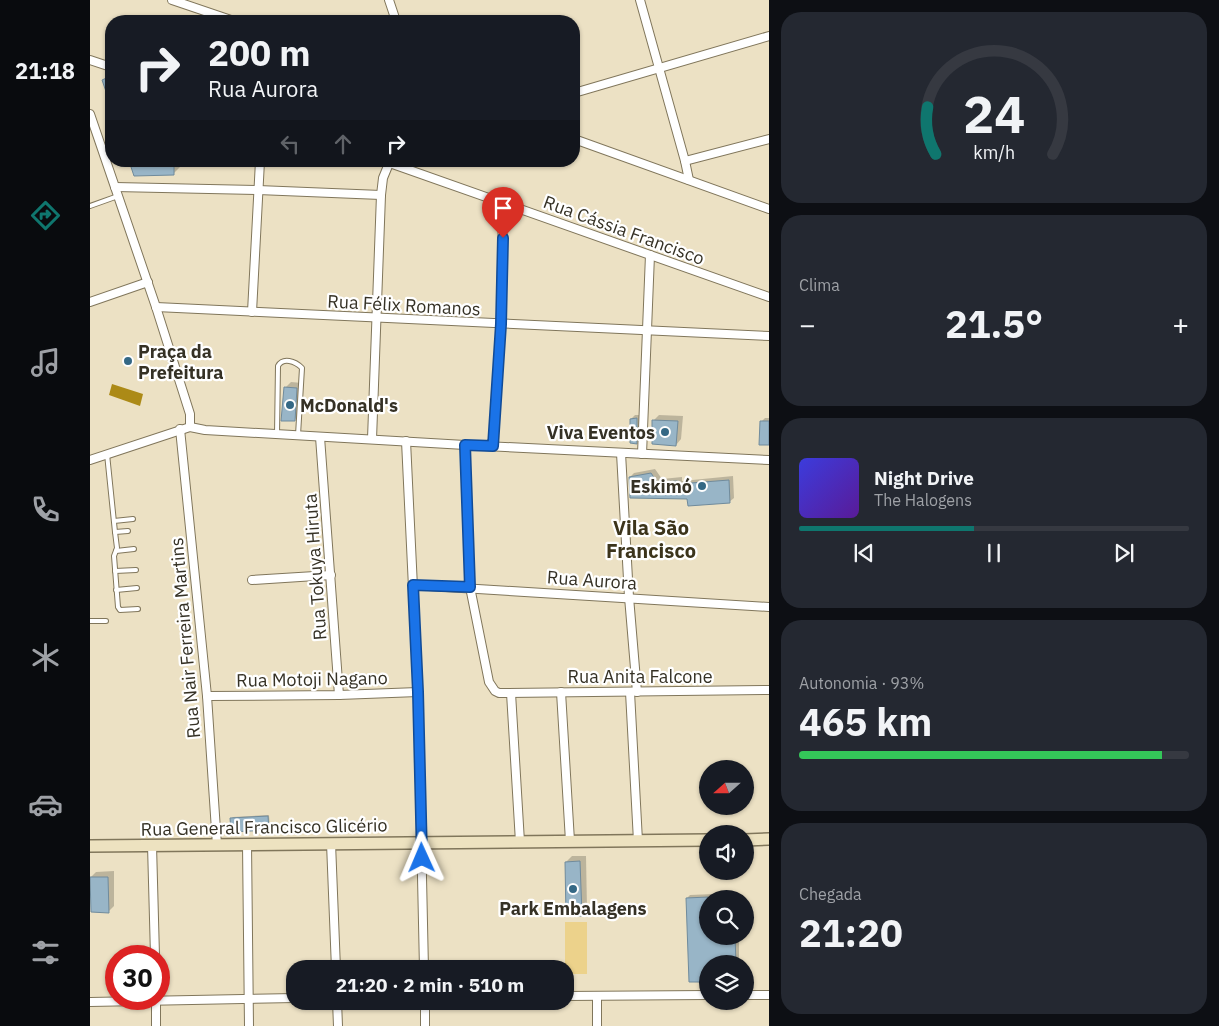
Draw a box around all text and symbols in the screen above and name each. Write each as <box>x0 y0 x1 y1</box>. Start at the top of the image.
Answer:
text: 200 m <box>208 30 311 76</box>
icon: right <box>125 35 190 100</box>
text: 21:18 <box>15 56 75 85</box>
text: Rua Aurora <box>208 74 318 103</box>
text: 24 <box>963 80 1025 147</box>
icon: left <box>276 130 304 158</box>
icon: ahead <box>329 130 357 158</box>
icon: right <box>382 130 410 158</box>
text: km/h <box>973 141 1015 164</box>
pin <box>482 187 524 238</box>
street label: Rua Cássia Francisco <box>540 190 708 270</box>
icon: arrive <box>489 194 517 222</box>
icon: directions <box>28 198 63 233</box>
text: Clima <box>799 275 840 295</box>
street label: Rua Félix Romanos <box>327 289 481 321</box>
text: 21.5° <box>945 299 1043 348</box>
text: − <box>799 306 816 343</box>
text: + <box>1172 306 1189 343</box>
place label: Praça da Prefeitura <box>138 340 224 384</box>
icon: music <box>28 345 63 380</box>
marker: Praça da Prefeitura <box>122 355 134 367</box>
place label: McDonald's <box>300 394 398 417</box>
marker: McDonald's <box>284 399 296 411</box>
place label: Viva Eventos <box>547 421 655 444</box>
marker: Viva Eventos <box>659 426 671 438</box>
text: Night Drive <box>874 466 974 490</box>
place label: Eskimó <box>630 475 692 498</box>
marker: Eskimó <box>696 480 708 492</box>
text: The Halogens <box>874 490 972 510</box>
icon: phone <box>28 492 63 527</box>
street label: Rua Tokuya Hiruta <box>298 493 332 641</box>
district label: Vila São Francisco <box>606 514 696 564</box>
street label: Rua Nair Ferreira Martins <box>165 537 205 739</box>
icon: previous <box>850 539 878 567</box>
icon: pause <box>980 539 1008 567</box>
icon: next <box>1110 539 1138 567</box>
street label: Rua Aurora <box>546 565 638 595</box>
icon: climate <box>28 640 63 675</box>
street label: Rua Anita Falcone <box>567 665 713 688</box>
street label: Rua Motoji Nagano <box>236 666 388 692</box>
text: Autonomia · 93% <box>799 673 924 693</box>
text: 465 km <box>799 697 932 746</box>
north arrow <box>699 760 754 815</box>
map controls <box>699 760 754 1010</box>
icon: car <box>28 787 63 822</box>
street label: Rua General Francisco Glicério <box>140 813 388 841</box>
button: sound <box>699 825 754 880</box>
position arrow <box>395 831 447 883</box>
marker: Park Embalagens <box>567 883 579 895</box>
text: Chegada <box>799 884 862 904</box>
button: search <box>699 890 754 945</box>
place label: Park Embalagens <box>499 897 647 920</box>
text: 21:20 <box>799 908 903 957</box>
icon: filters <box>28 935 63 970</box>
speed limit sign: 30 <box>105 945 170 1010</box>
button: layers <box>699 955 754 1010</box>
text: 21:20 · 2 min · 510 m <box>336 973 524 997</box>

